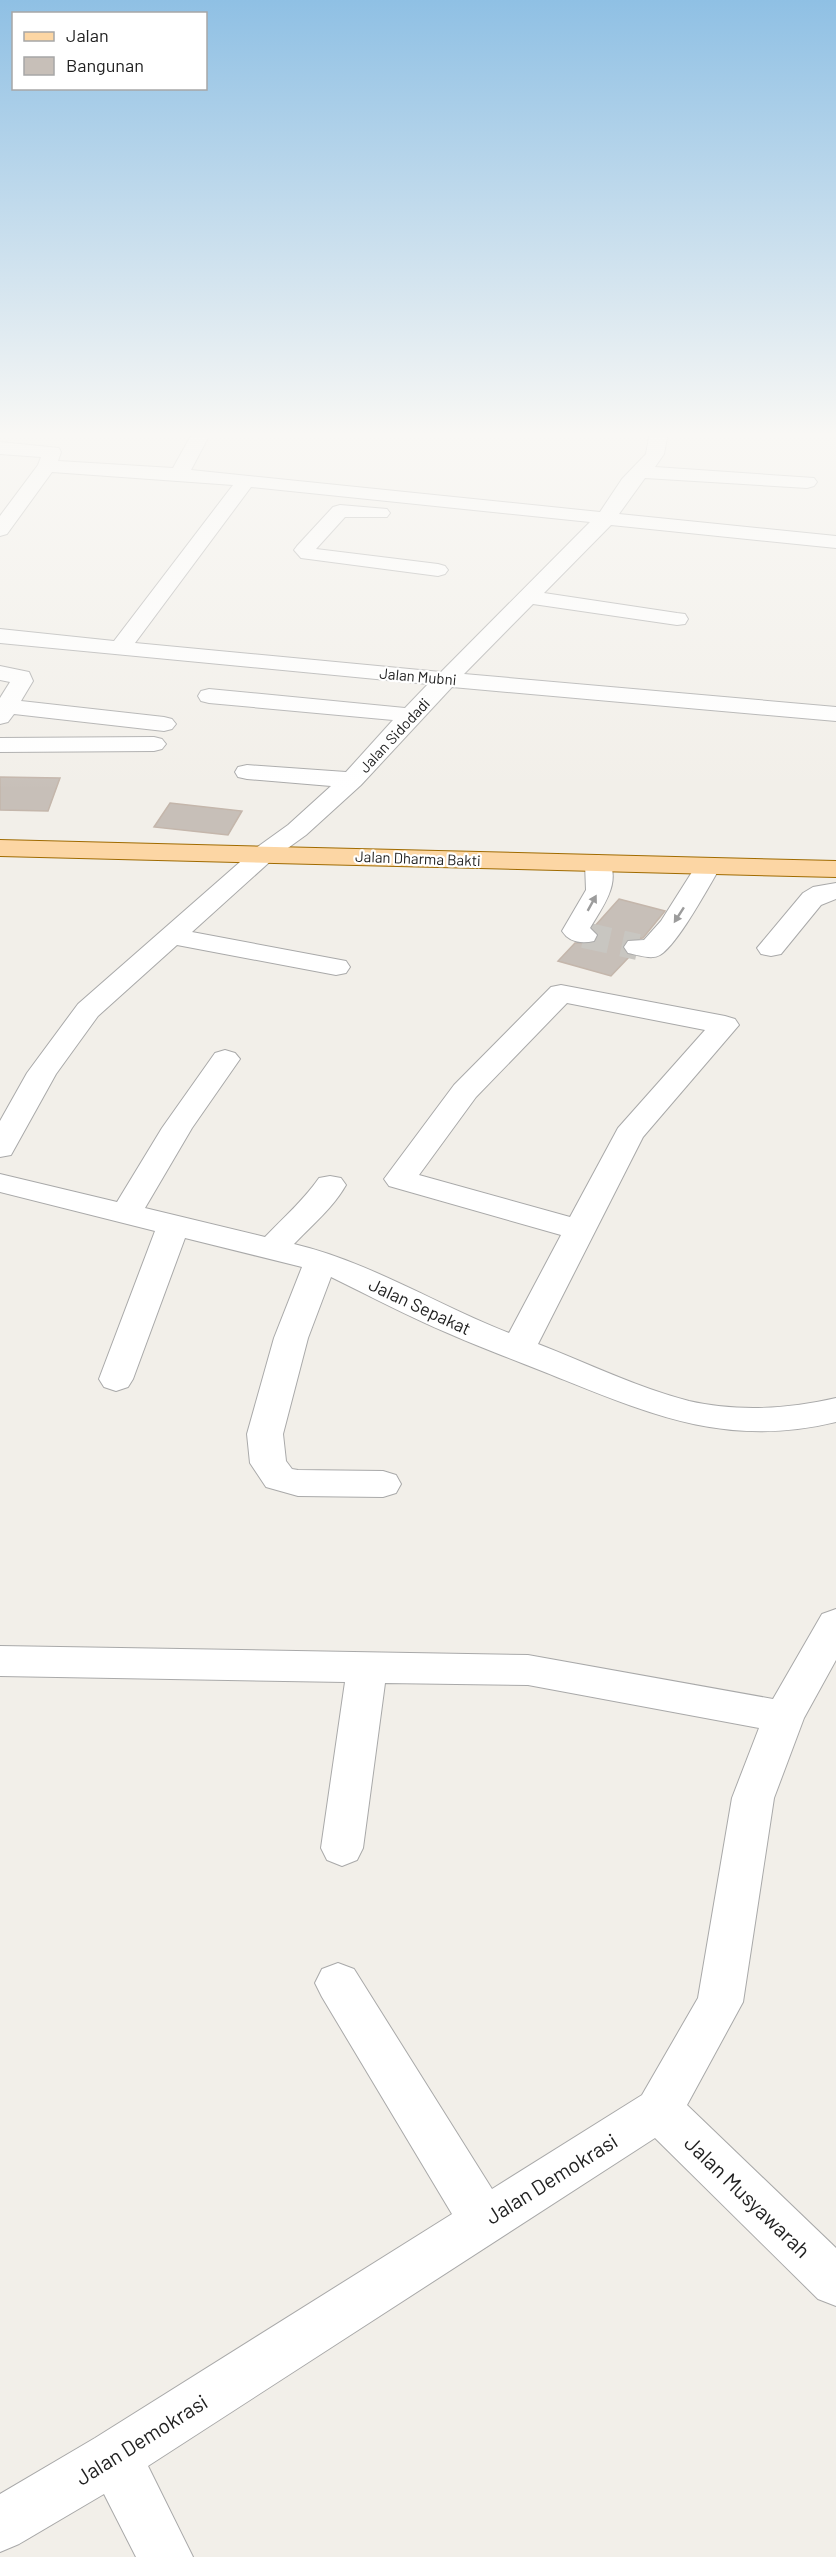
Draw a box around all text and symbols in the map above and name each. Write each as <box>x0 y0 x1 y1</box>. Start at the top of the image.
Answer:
legend <box>12 12 207 90</box>
text: Jalan <box>66 24 109 46</box>
text: Bangunan <box>66 54 144 76</box>
street label: Jalan Mubni <box>379 664 457 688</box>
street label: Jalan Sidodadi <box>355 694 433 776</box>
street label: Jalan Dharma Bakti <box>355 847 481 869</box>
one-way arrow <box>587 895 597 912</box>
one-way arrow <box>674 907 685 923</box>
street label: Jalan Sepakat <box>366 1273 474 1339</box>
street label: Jalan Demokrasi <box>480 2127 622 2229</box>
street label: Jalan Musyawarah <box>680 2130 816 2262</box>
street label: Jalan Demokrasi <box>70 2388 212 2490</box>

